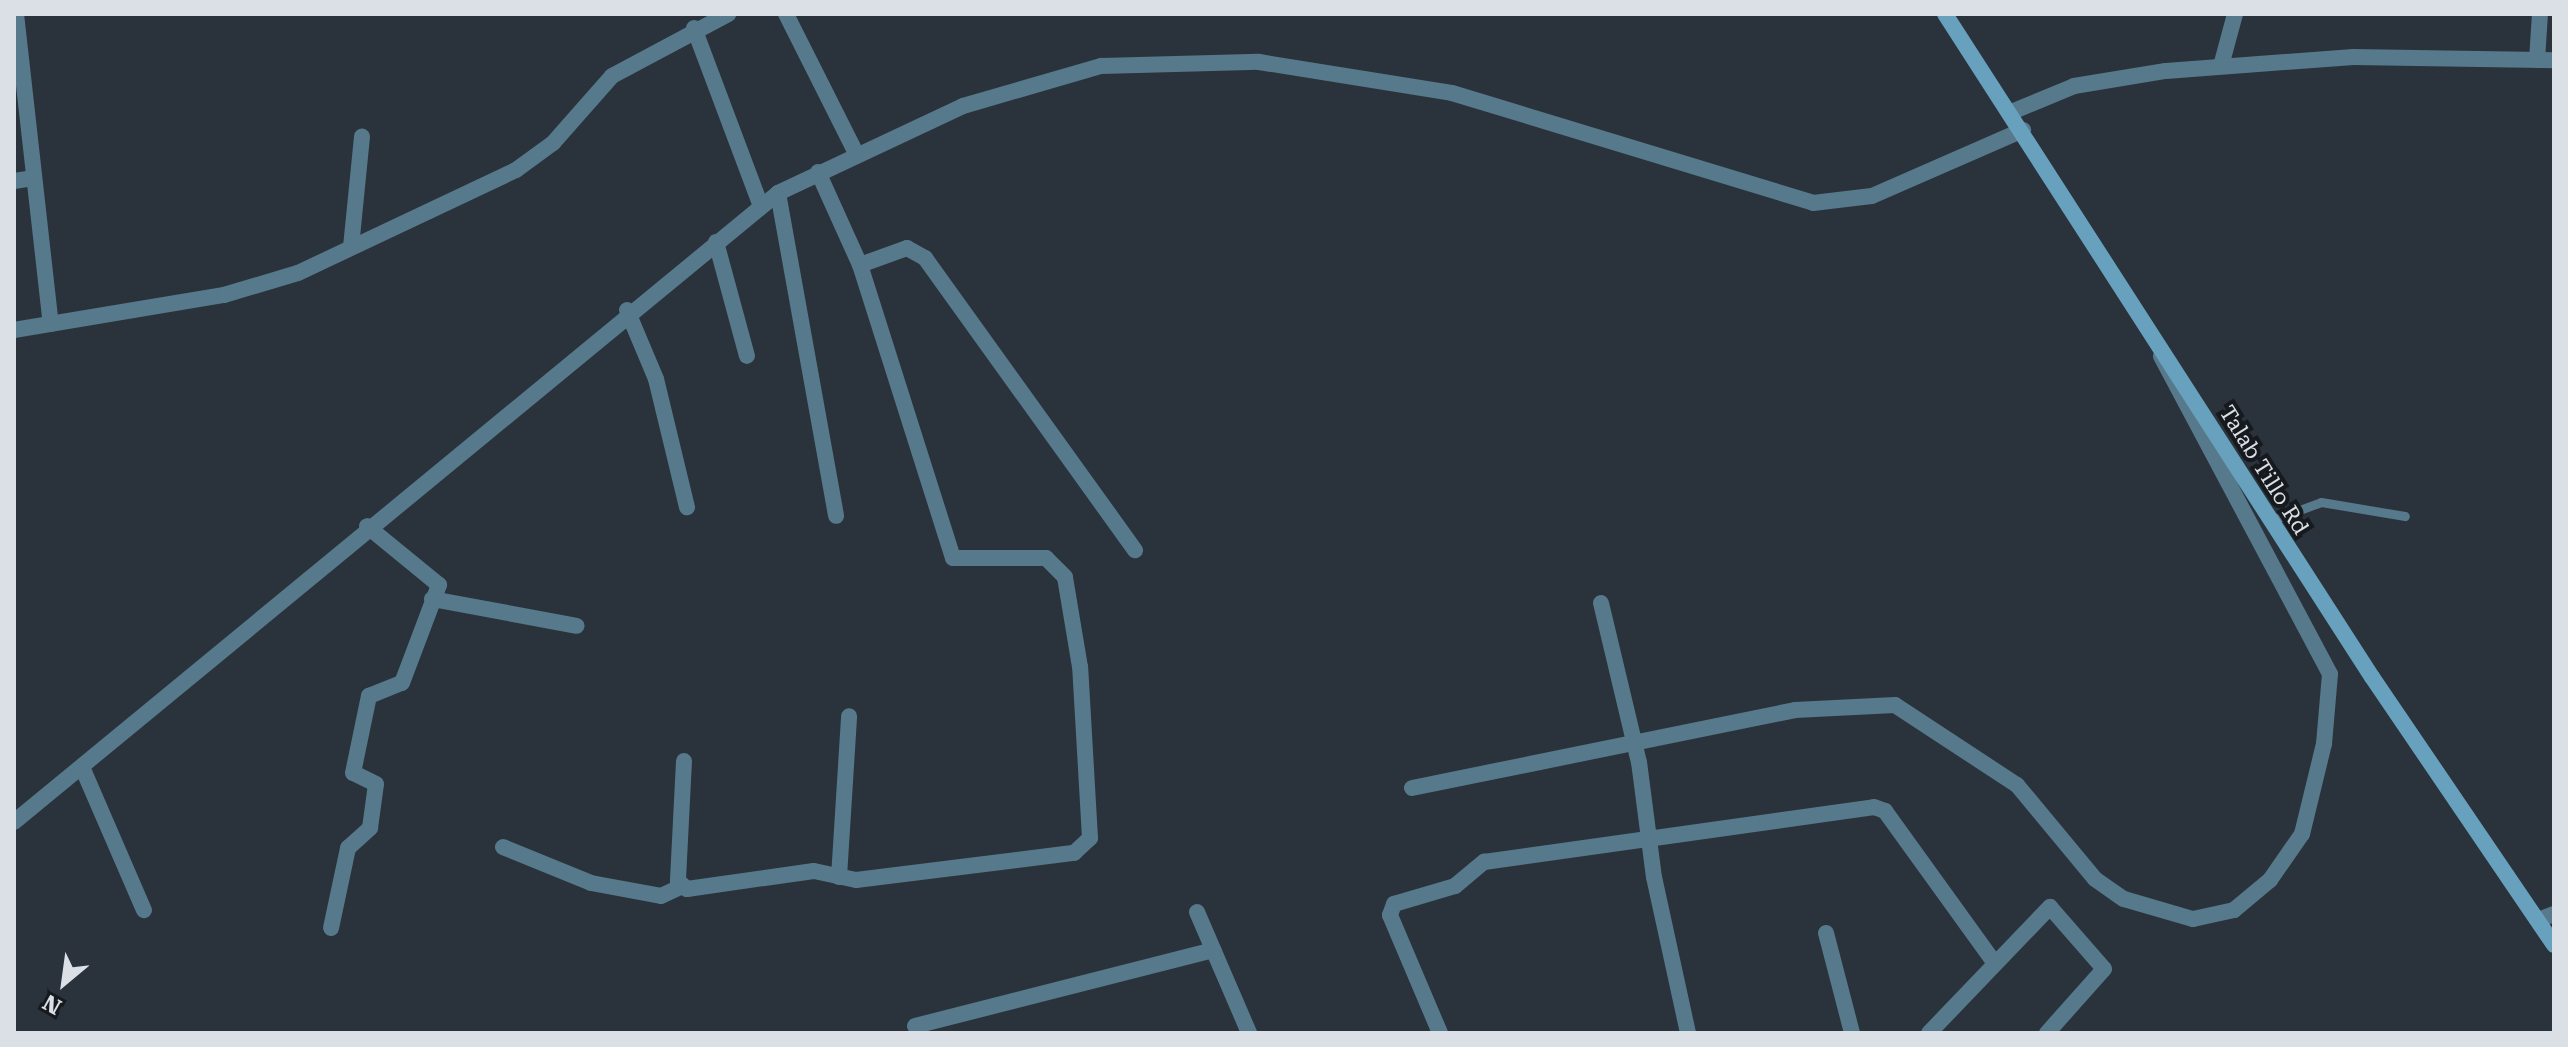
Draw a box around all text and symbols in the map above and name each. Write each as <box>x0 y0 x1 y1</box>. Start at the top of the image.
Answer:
street label: Talab Tillo Rd <box>2214 401 2314 539</box>
north arrow <box>24 943 104 1023</box>
text: N <box>39 989 66 1019</box>

